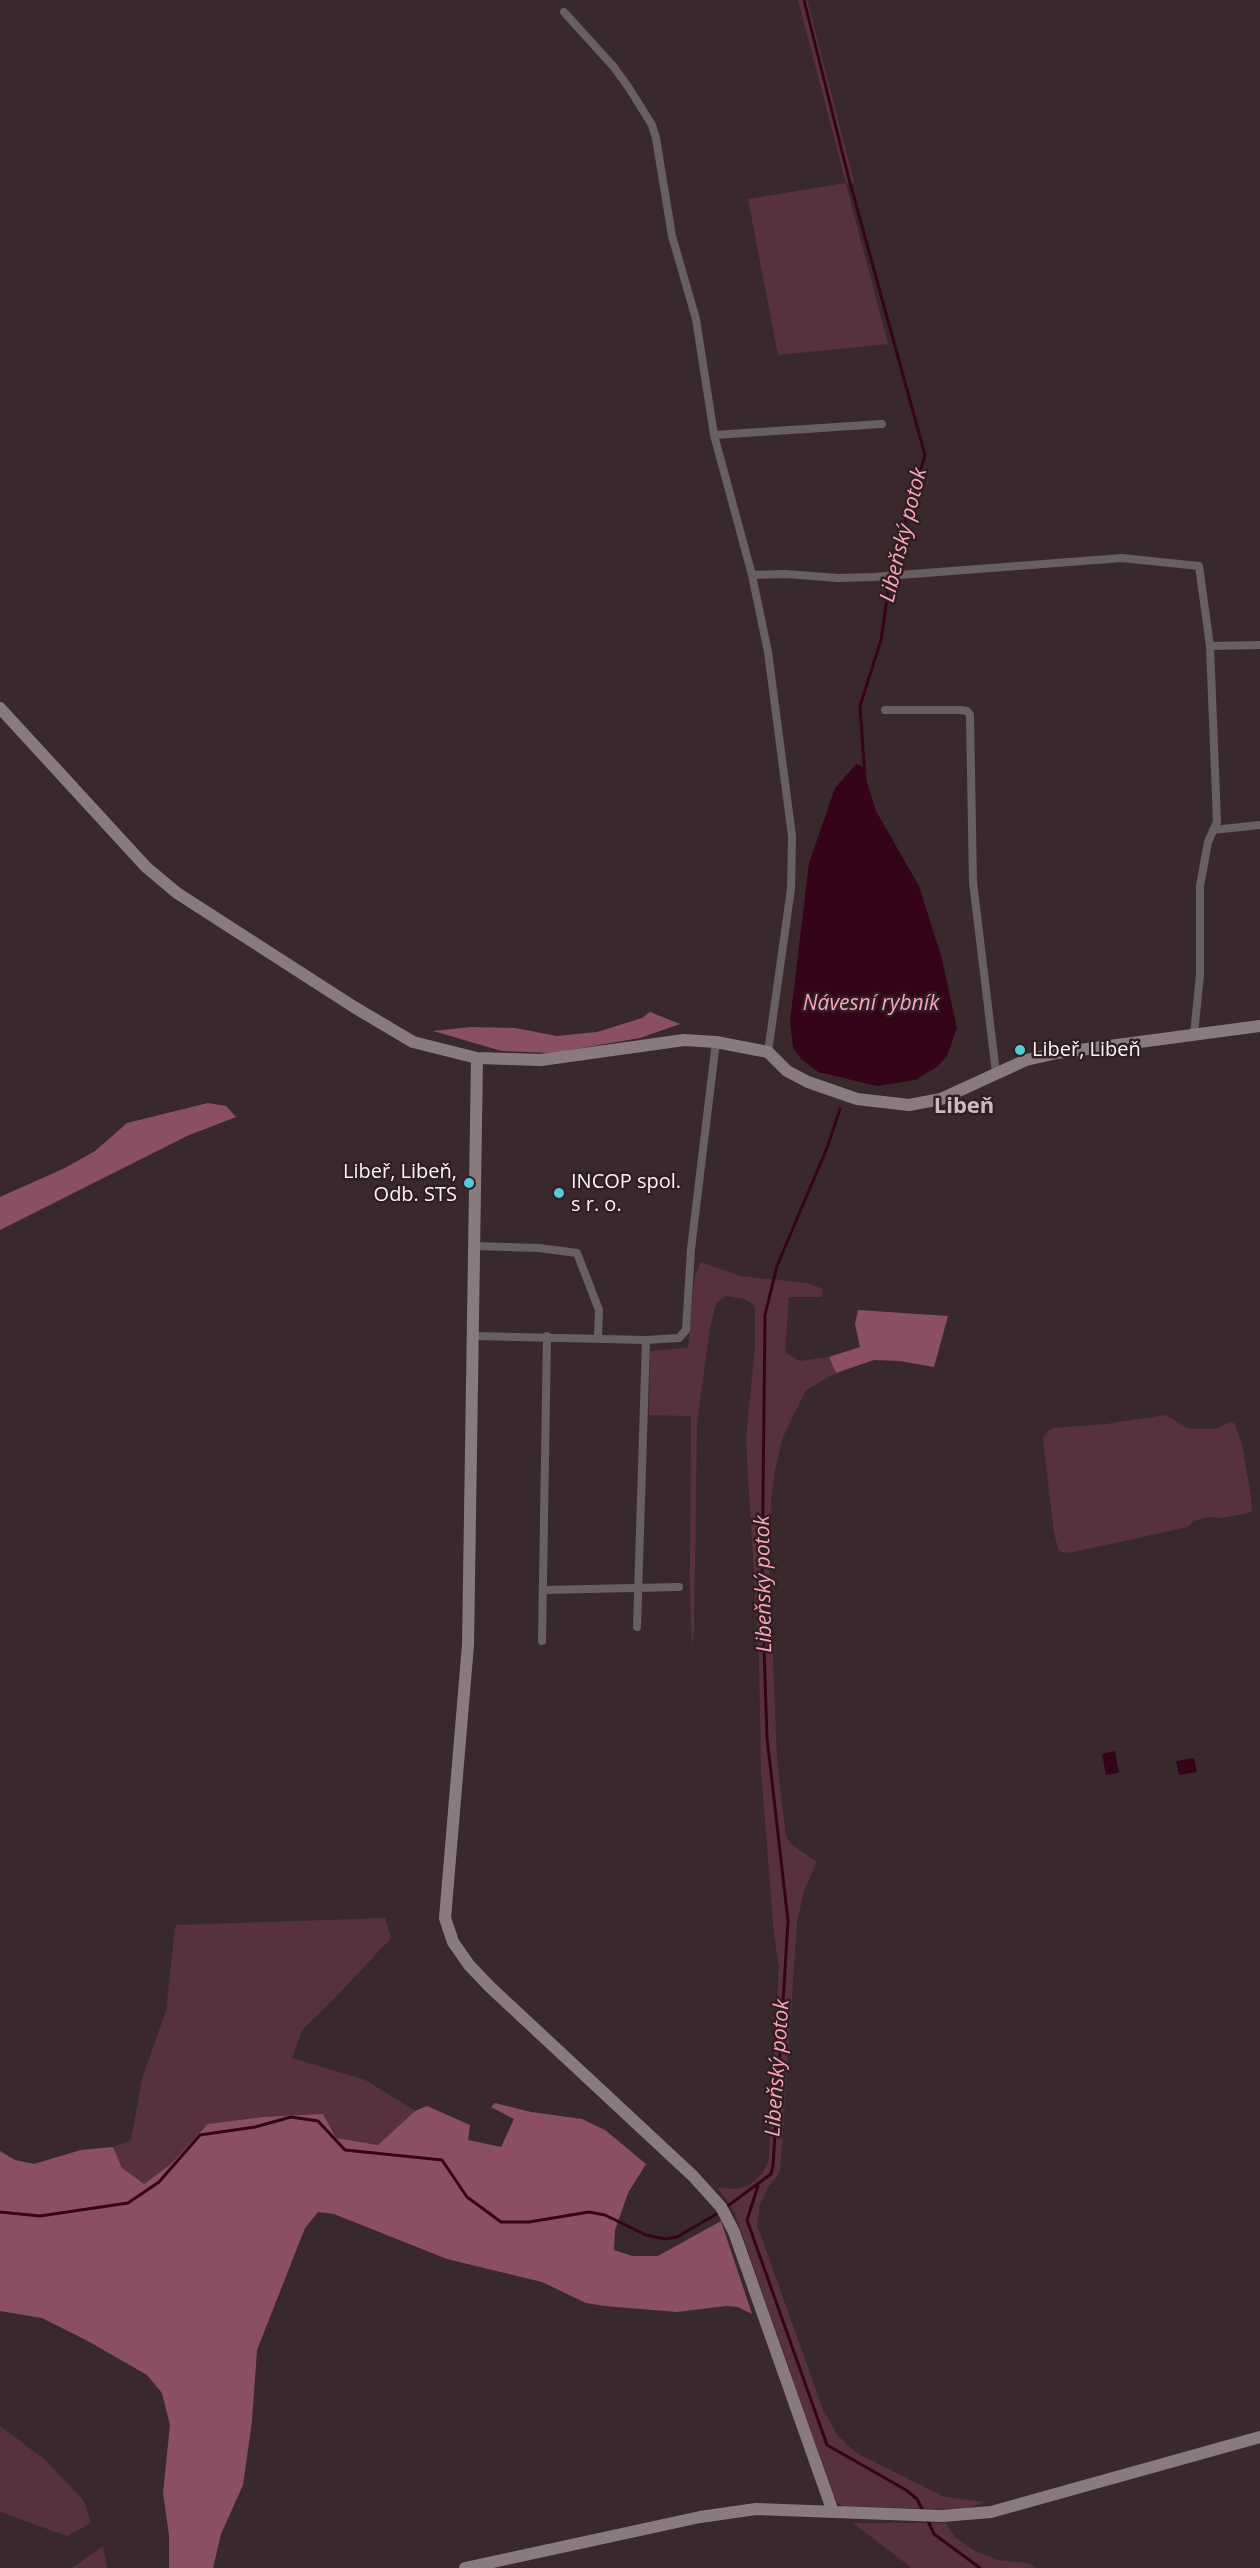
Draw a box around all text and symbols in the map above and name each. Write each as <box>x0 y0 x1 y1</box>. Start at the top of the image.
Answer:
water label: Libeňský potok <box>875 465 933 605</box>
water label: Návesní rybník <box>803 991 939 1017</box>
place label: Libeř, Libeň <box>1032 1038 1141 1062</box>
marker: Libeř, Libeň <box>1013 1043 1027 1057</box>
district label: Libeň <box>934 1094 994 1120</box>
place label: Libeř, Libeň, Odb. STS <box>343 1160 457 1207</box>
place label: INCOP spol. s r. o. <box>571 1170 681 1217</box>
marker: Libeř, Libeň, Odb. STS <box>462 1176 476 1190</box>
marker: INCOP spol. s r. o. <box>552 1186 566 1200</box>
water label: Libeňský potok <box>750 1515 778 1653</box>
water label: Libeňský potok <box>761 1999 795 2137</box>

